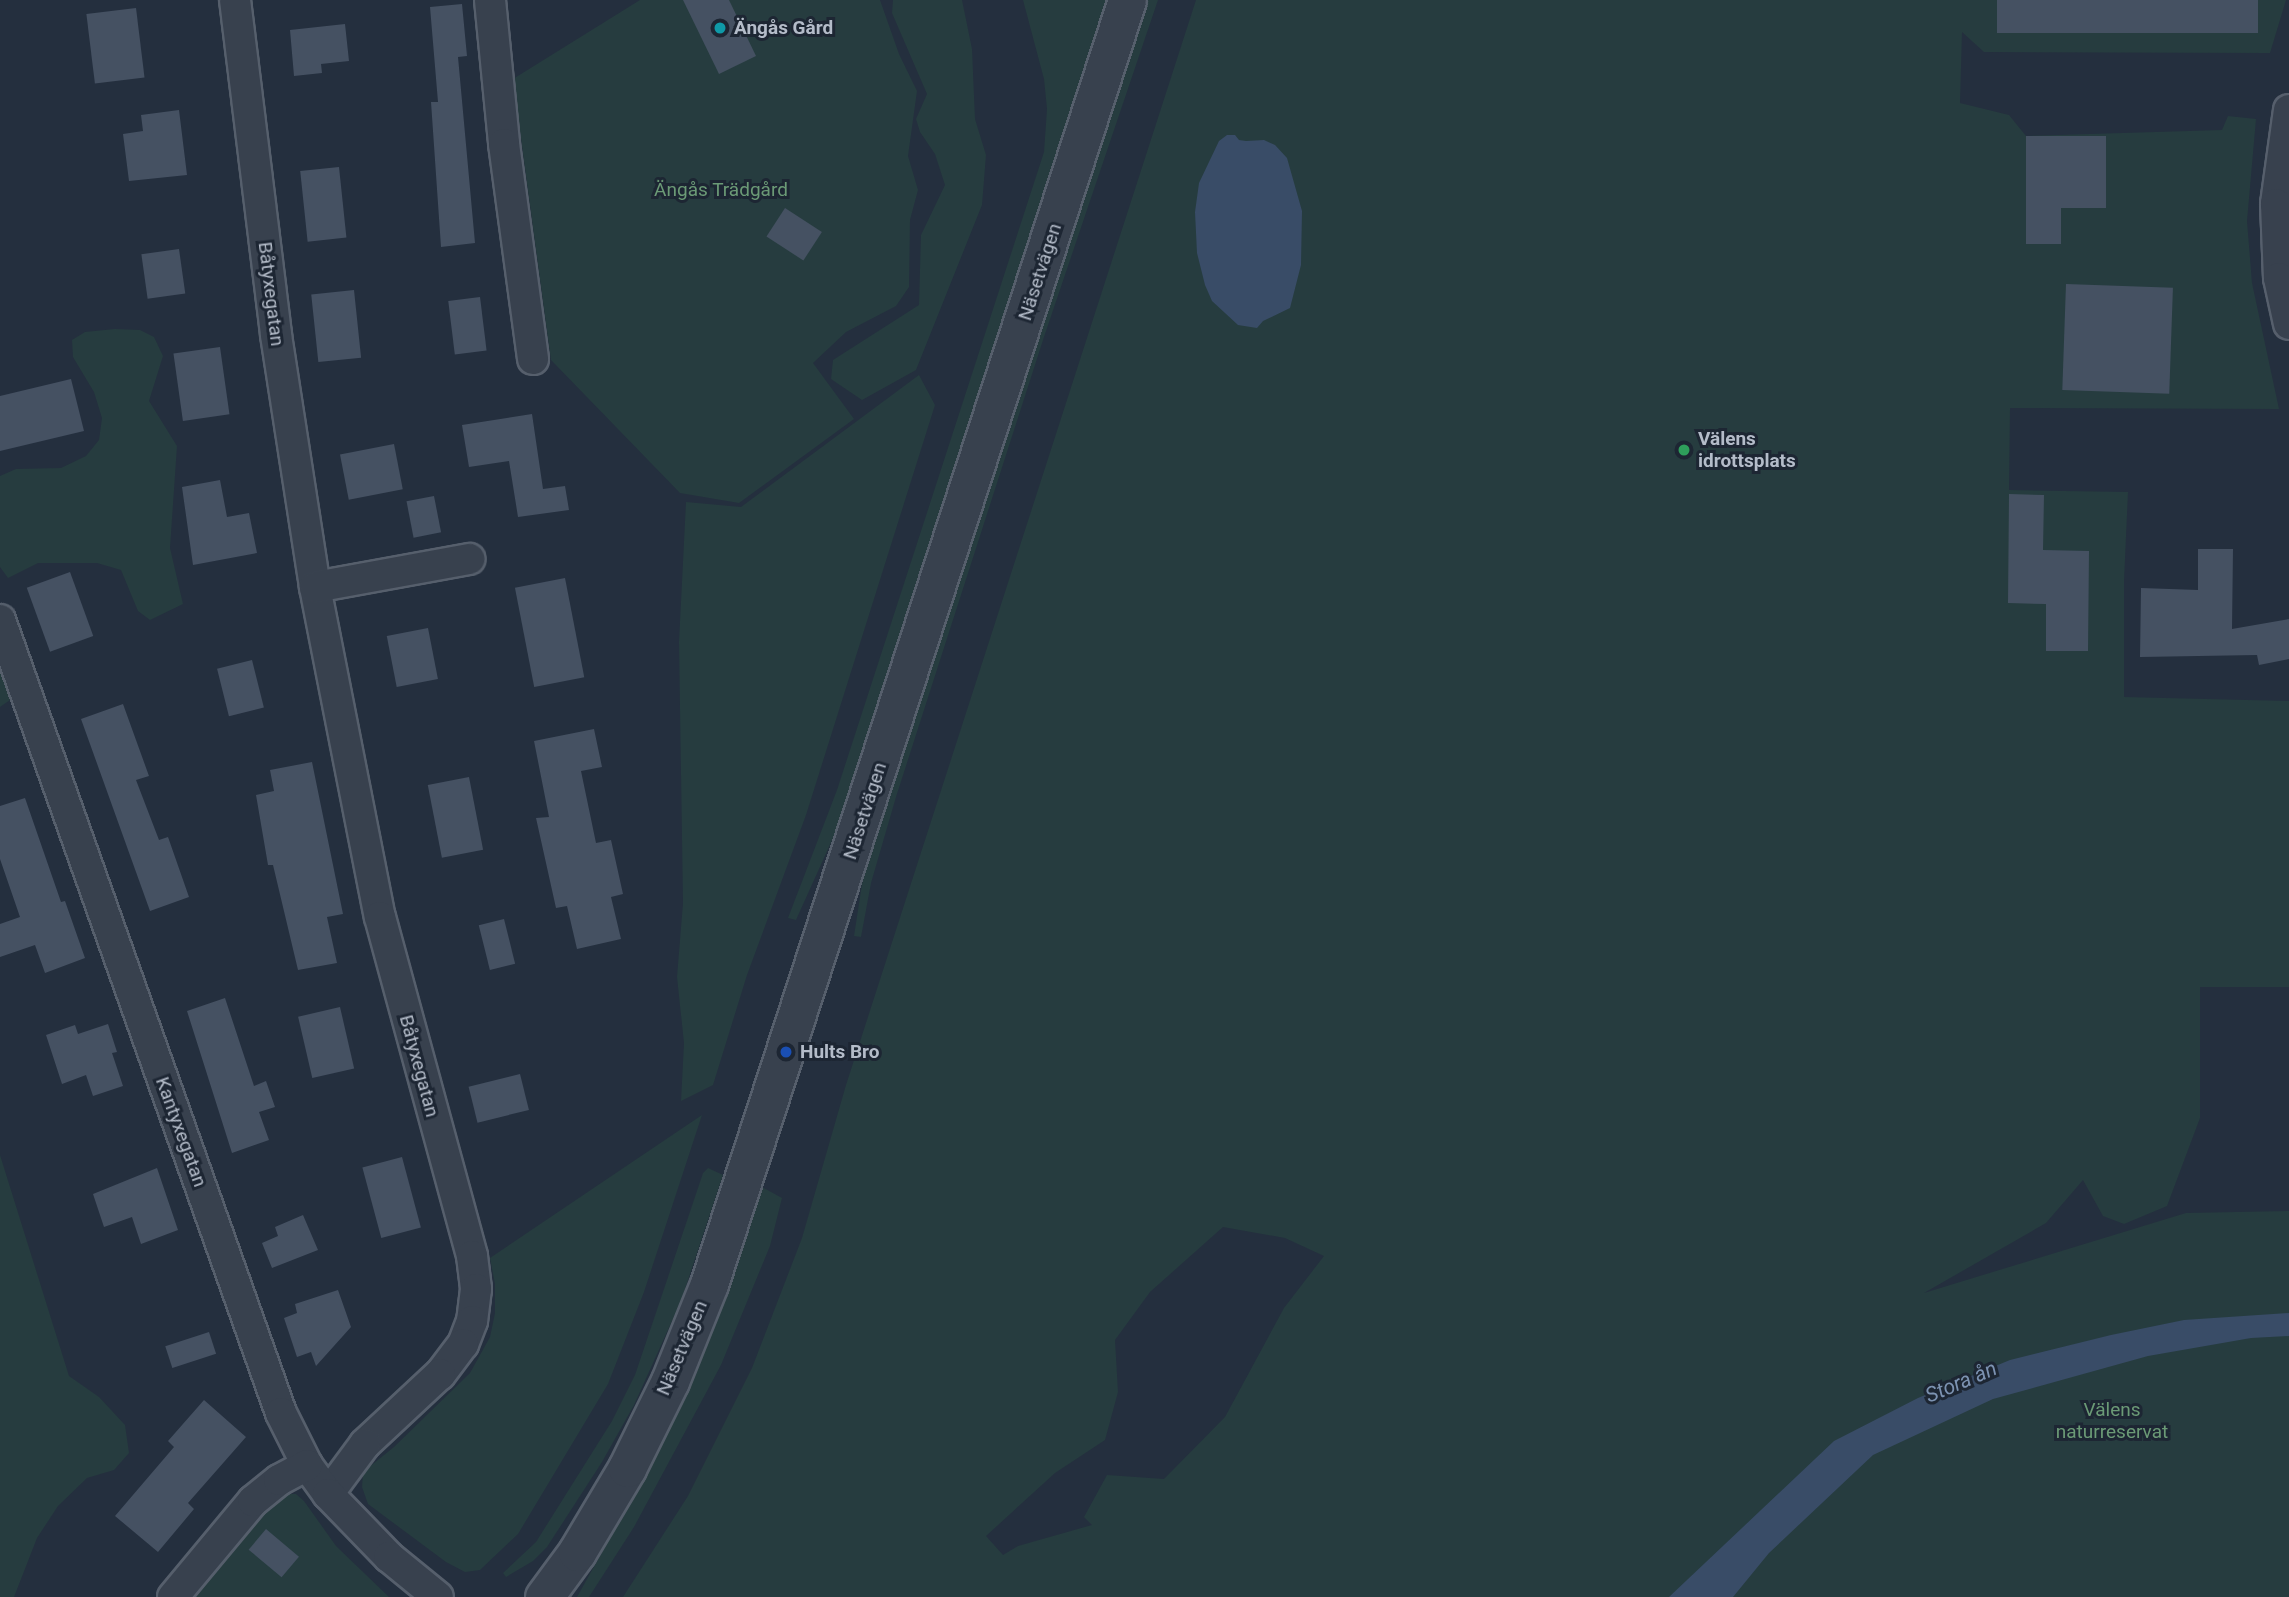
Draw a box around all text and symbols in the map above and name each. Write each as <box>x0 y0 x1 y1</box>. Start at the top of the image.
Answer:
place label: Ängås Gård <box>734 17 833 39</box>
marker: Ängås Gård <box>712 20 728 36</box>
park label: Ängås Trädgård <box>654 179 788 201</box>
street label: Näsetvägen <box>1014 221 1066 323</box>
street label: Båtyxegatan <box>253 241 289 347</box>
place label: Välens idrottsplats <box>1698 428 1796 472</box>
marker: Välens idrottsplats <box>1676 442 1692 458</box>
street label: Näsetvägen <box>839 760 891 862</box>
street label: Båtyxegatan <box>394 1012 444 1120</box>
place label: Hults Bro <box>800 1041 880 1063</box>
marker: Hults Bro <box>778 1044 794 1060</box>
street label: Kantyxegatan <box>151 1074 211 1190</box>
street label: Näsetvägen <box>652 1297 712 1399</box>
water label: Stora ån <box>1921 1356 2001 1408</box>
park label: Välens naturreservat <box>2056 1399 2168 1443</box>

